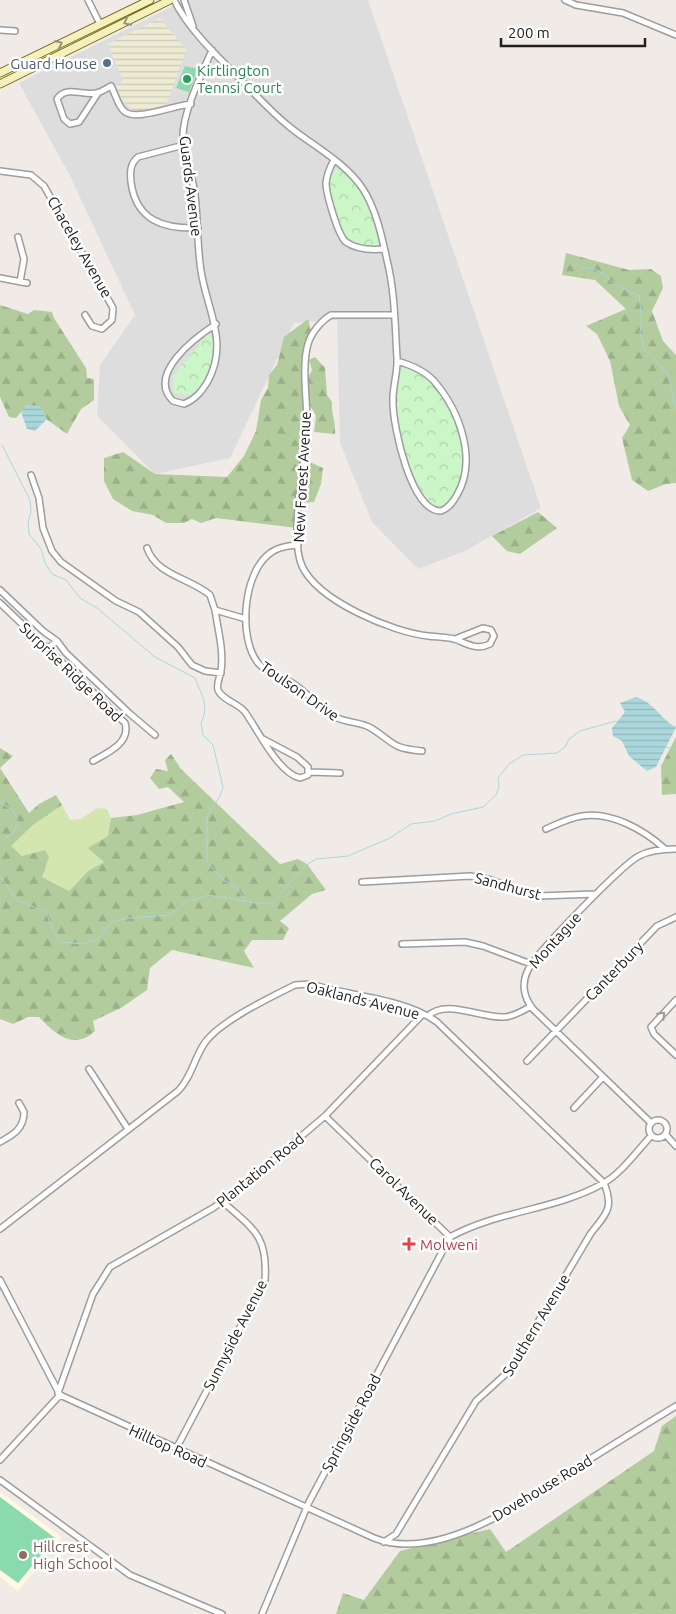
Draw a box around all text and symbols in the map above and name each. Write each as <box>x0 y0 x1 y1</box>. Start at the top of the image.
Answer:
one-way arrow <box>123 15 132 25</box>
scale bar <box>501 15 645 47</box>
text: 200 m <box>508 24 550 41</box>
one-way arrow <box>54 40 63 50</box>
place label: Guard House <box>10 55 97 72</box>
marker: Guard House <box>101 57 113 69</box>
place label: Kirtlington Tennsi Court <box>197 62 282 96</box>
marker: Kirtlington Tennsi Court <box>181 73 193 85</box>
street label: Guards Avenue <box>176 135 206 237</box>
street label: Chaceley Avenue <box>44 193 116 301</box>
street label: New Forest Avenue <box>290 411 314 543</box>
street label: Surprise Ridge Road <box>16 619 126 725</box>
street label: Toulson Drive <box>258 658 342 724</box>
street label: Sandhurst <box>473 869 543 903</box>
street label: Montague <box>525 909 585 971</box>
street label: Canterbury <box>582 938 646 1004</box>
street label: Oaklands Avenue <box>304 978 422 1022</box>
one-way arrow <box>656 1011 665 1020</box>
street label: Plantation Road <box>213 1130 307 1210</box>
street label: Carol Avenue <box>366 1154 442 1228</box>
place label: Molweni <box>420 1236 478 1253</box>
marker: Molweni <box>402 1237 416 1251</box>
street label: Southern Avenue <box>499 1271 573 1379</box>
street label: Sunnyside Avenue <box>200 1277 270 1393</box>
street label: Springside Road <box>318 1371 384 1475</box>
street label: Hilltop Road <box>126 1421 210 1471</box>
street label: Dovehouse Road <box>489 1451 595 1525</box>
place label: Hillcrest High School <box>33 1538 113 1572</box>
marker: Hillcrest High School <box>17 1549 29 1561</box>

